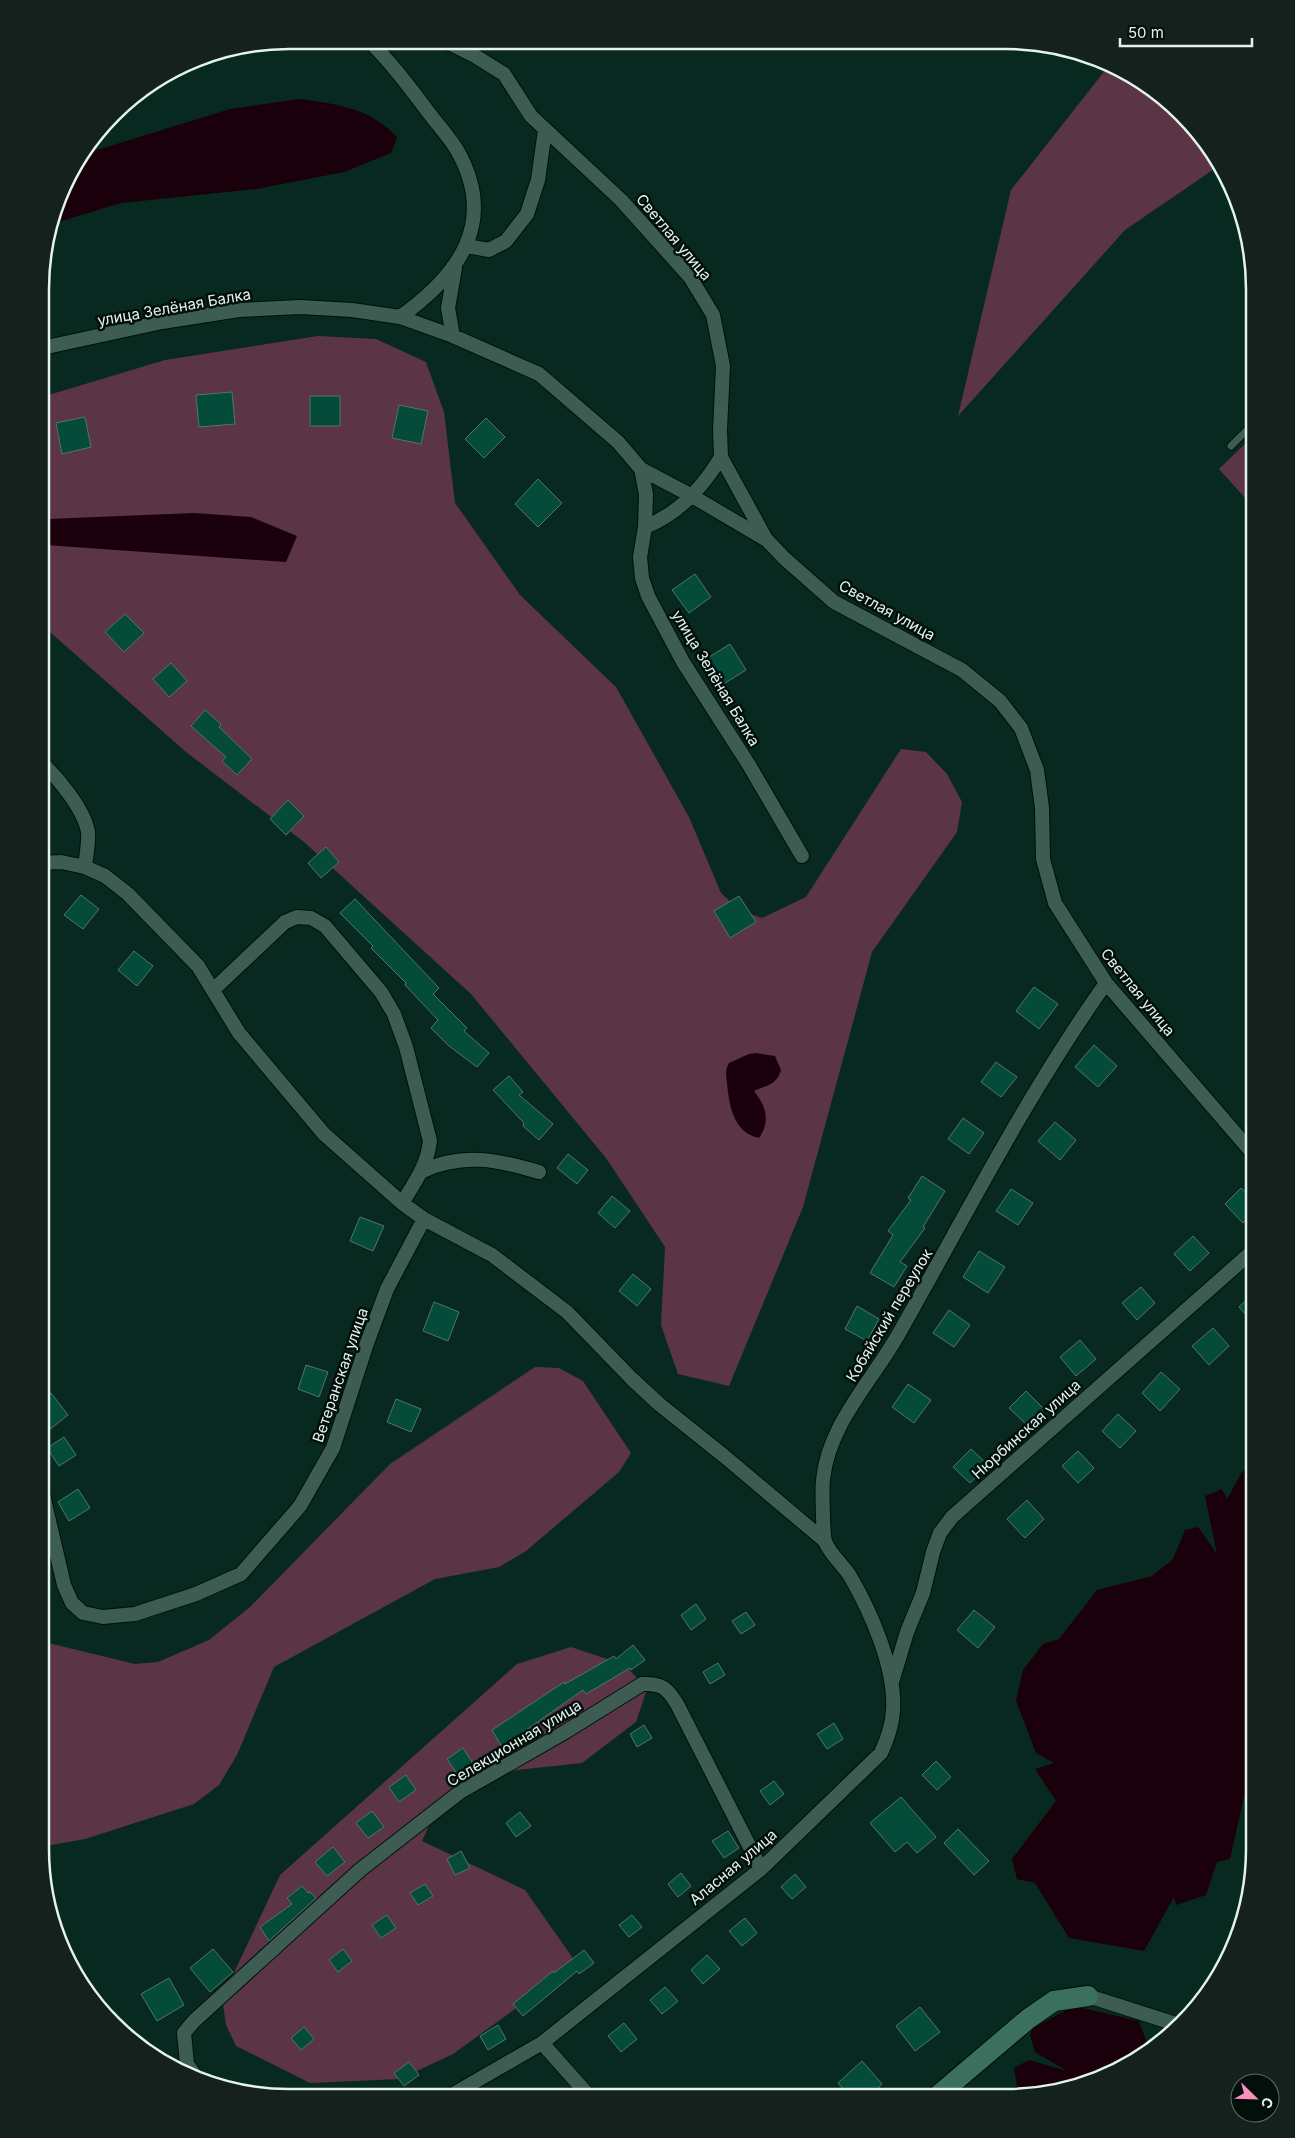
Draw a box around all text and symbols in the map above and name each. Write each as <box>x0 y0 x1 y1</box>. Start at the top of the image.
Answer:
scale bar <box>1120 15 1252 47</box>
text: 50 m <box>1128 23 1164 42</box>
street label: Светлая улица <box>632 190 716 284</box>
street label: улица Зелёная Балка <box>96 284 252 330</box>
street label: Светлая улица <box>835 576 939 644</box>
street label: улица Зелёная Балка <box>668 607 764 749</box>
street label: Светлая улица <box>1097 944 1179 1040</box>
street label: Кобяйский переулок <box>842 1245 936 1385</box>
street label: Ветеранская улица <box>308 1305 372 1445</box>
street label: Нюрбинская улица <box>968 1375 1084 1483</box>
street label: Селекционная улица <box>443 1695 585 1791</box>
street label: Аласная улица <box>685 1825 781 1909</box>
north arrow <box>1230 2073 1280 2123</box>
text: С <box>1258 2095 1277 2111</box>

